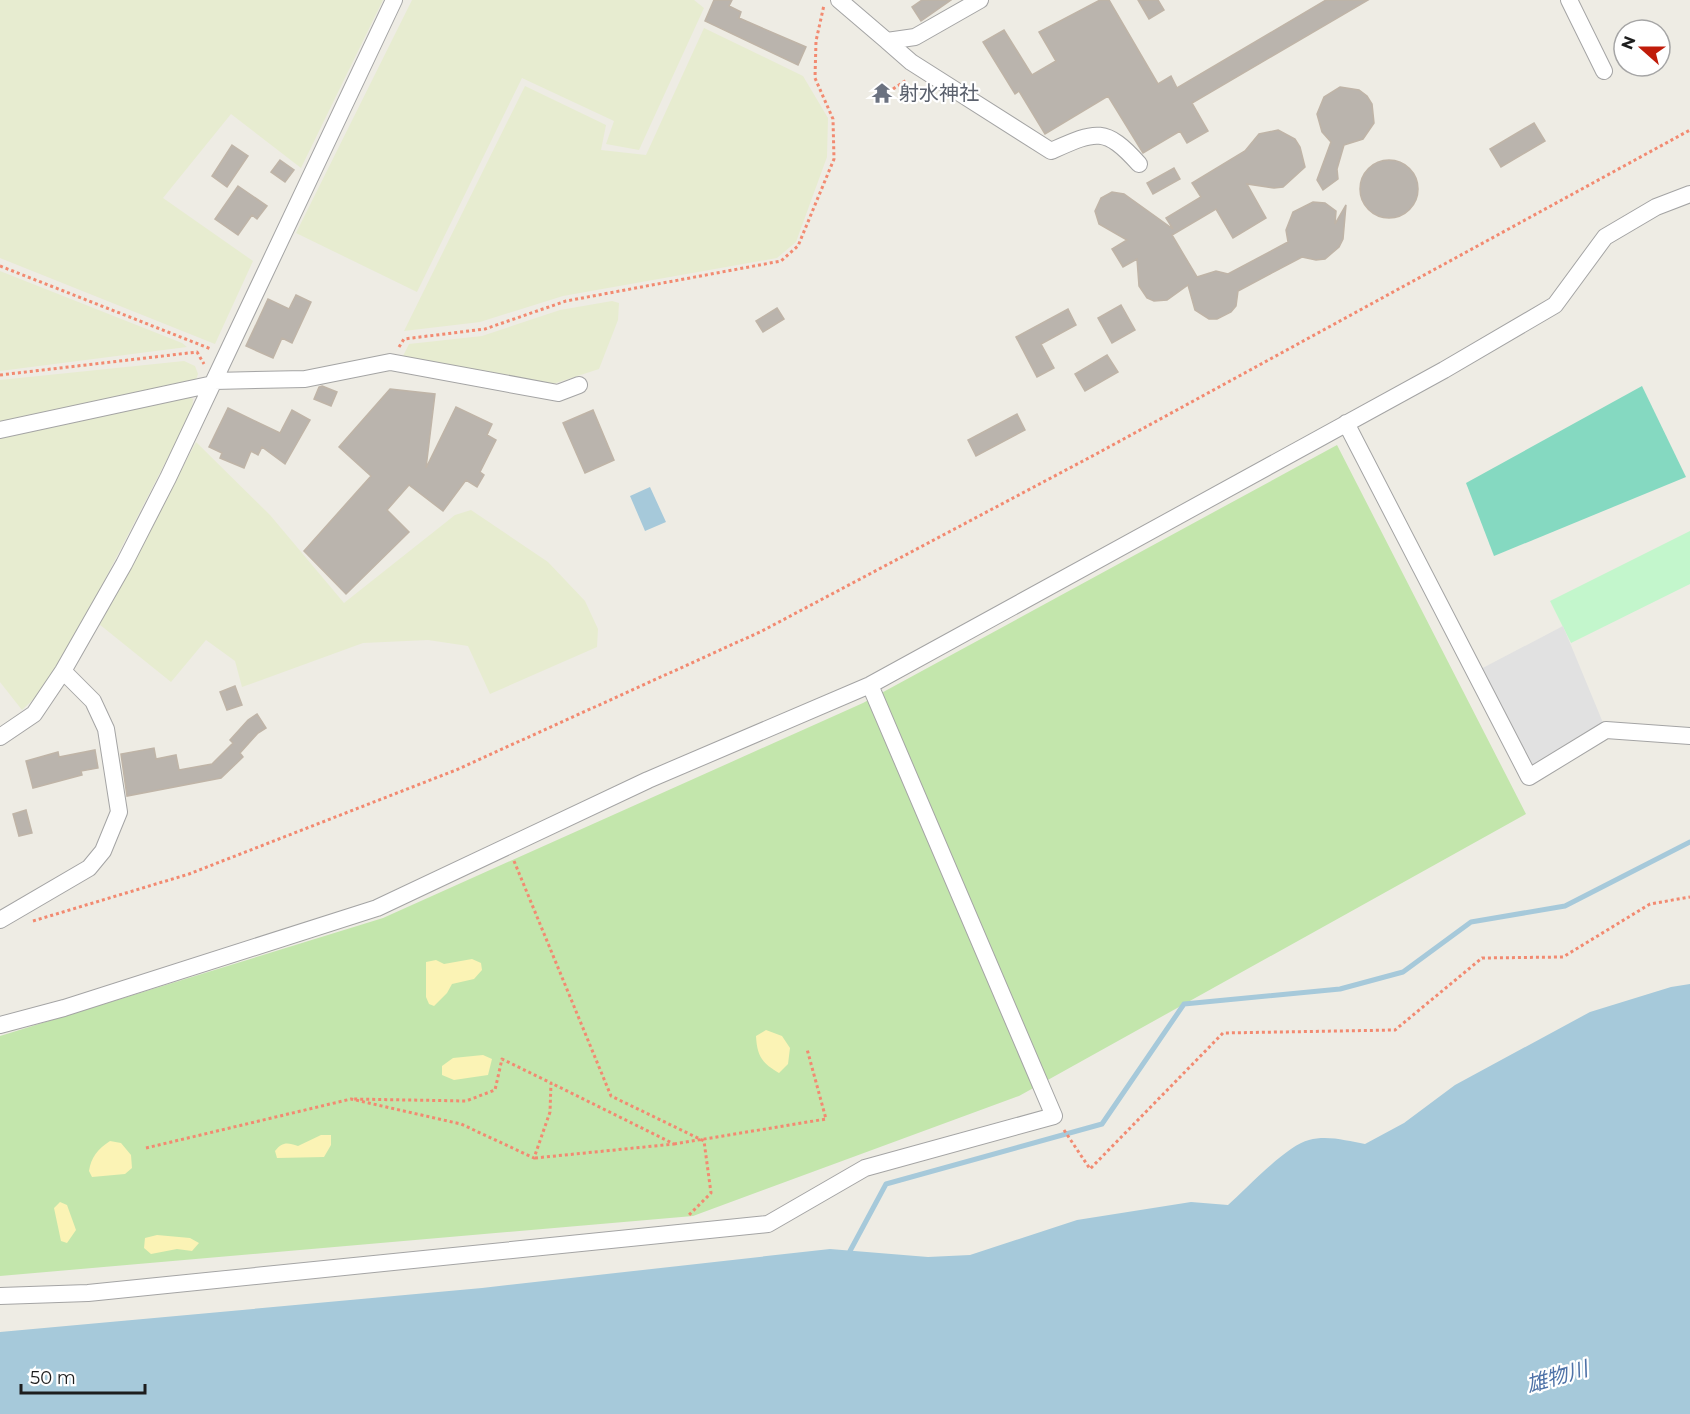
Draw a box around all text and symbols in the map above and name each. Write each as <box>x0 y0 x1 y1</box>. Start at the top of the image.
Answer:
north arrow <box>1612 18 1672 78</box>
text: N <box>1617 33 1640 52</box>
temple icon: 射水神社 <box>870 81 894 105</box>
place label: 射水神社 <box>899 81 979 105</box>
water label: 雄物川 <box>1523 1355 1593 1397</box>
scale bar <box>21 1357 146 1395</box>
text: 50 m <box>30 1367 76 1389</box>

